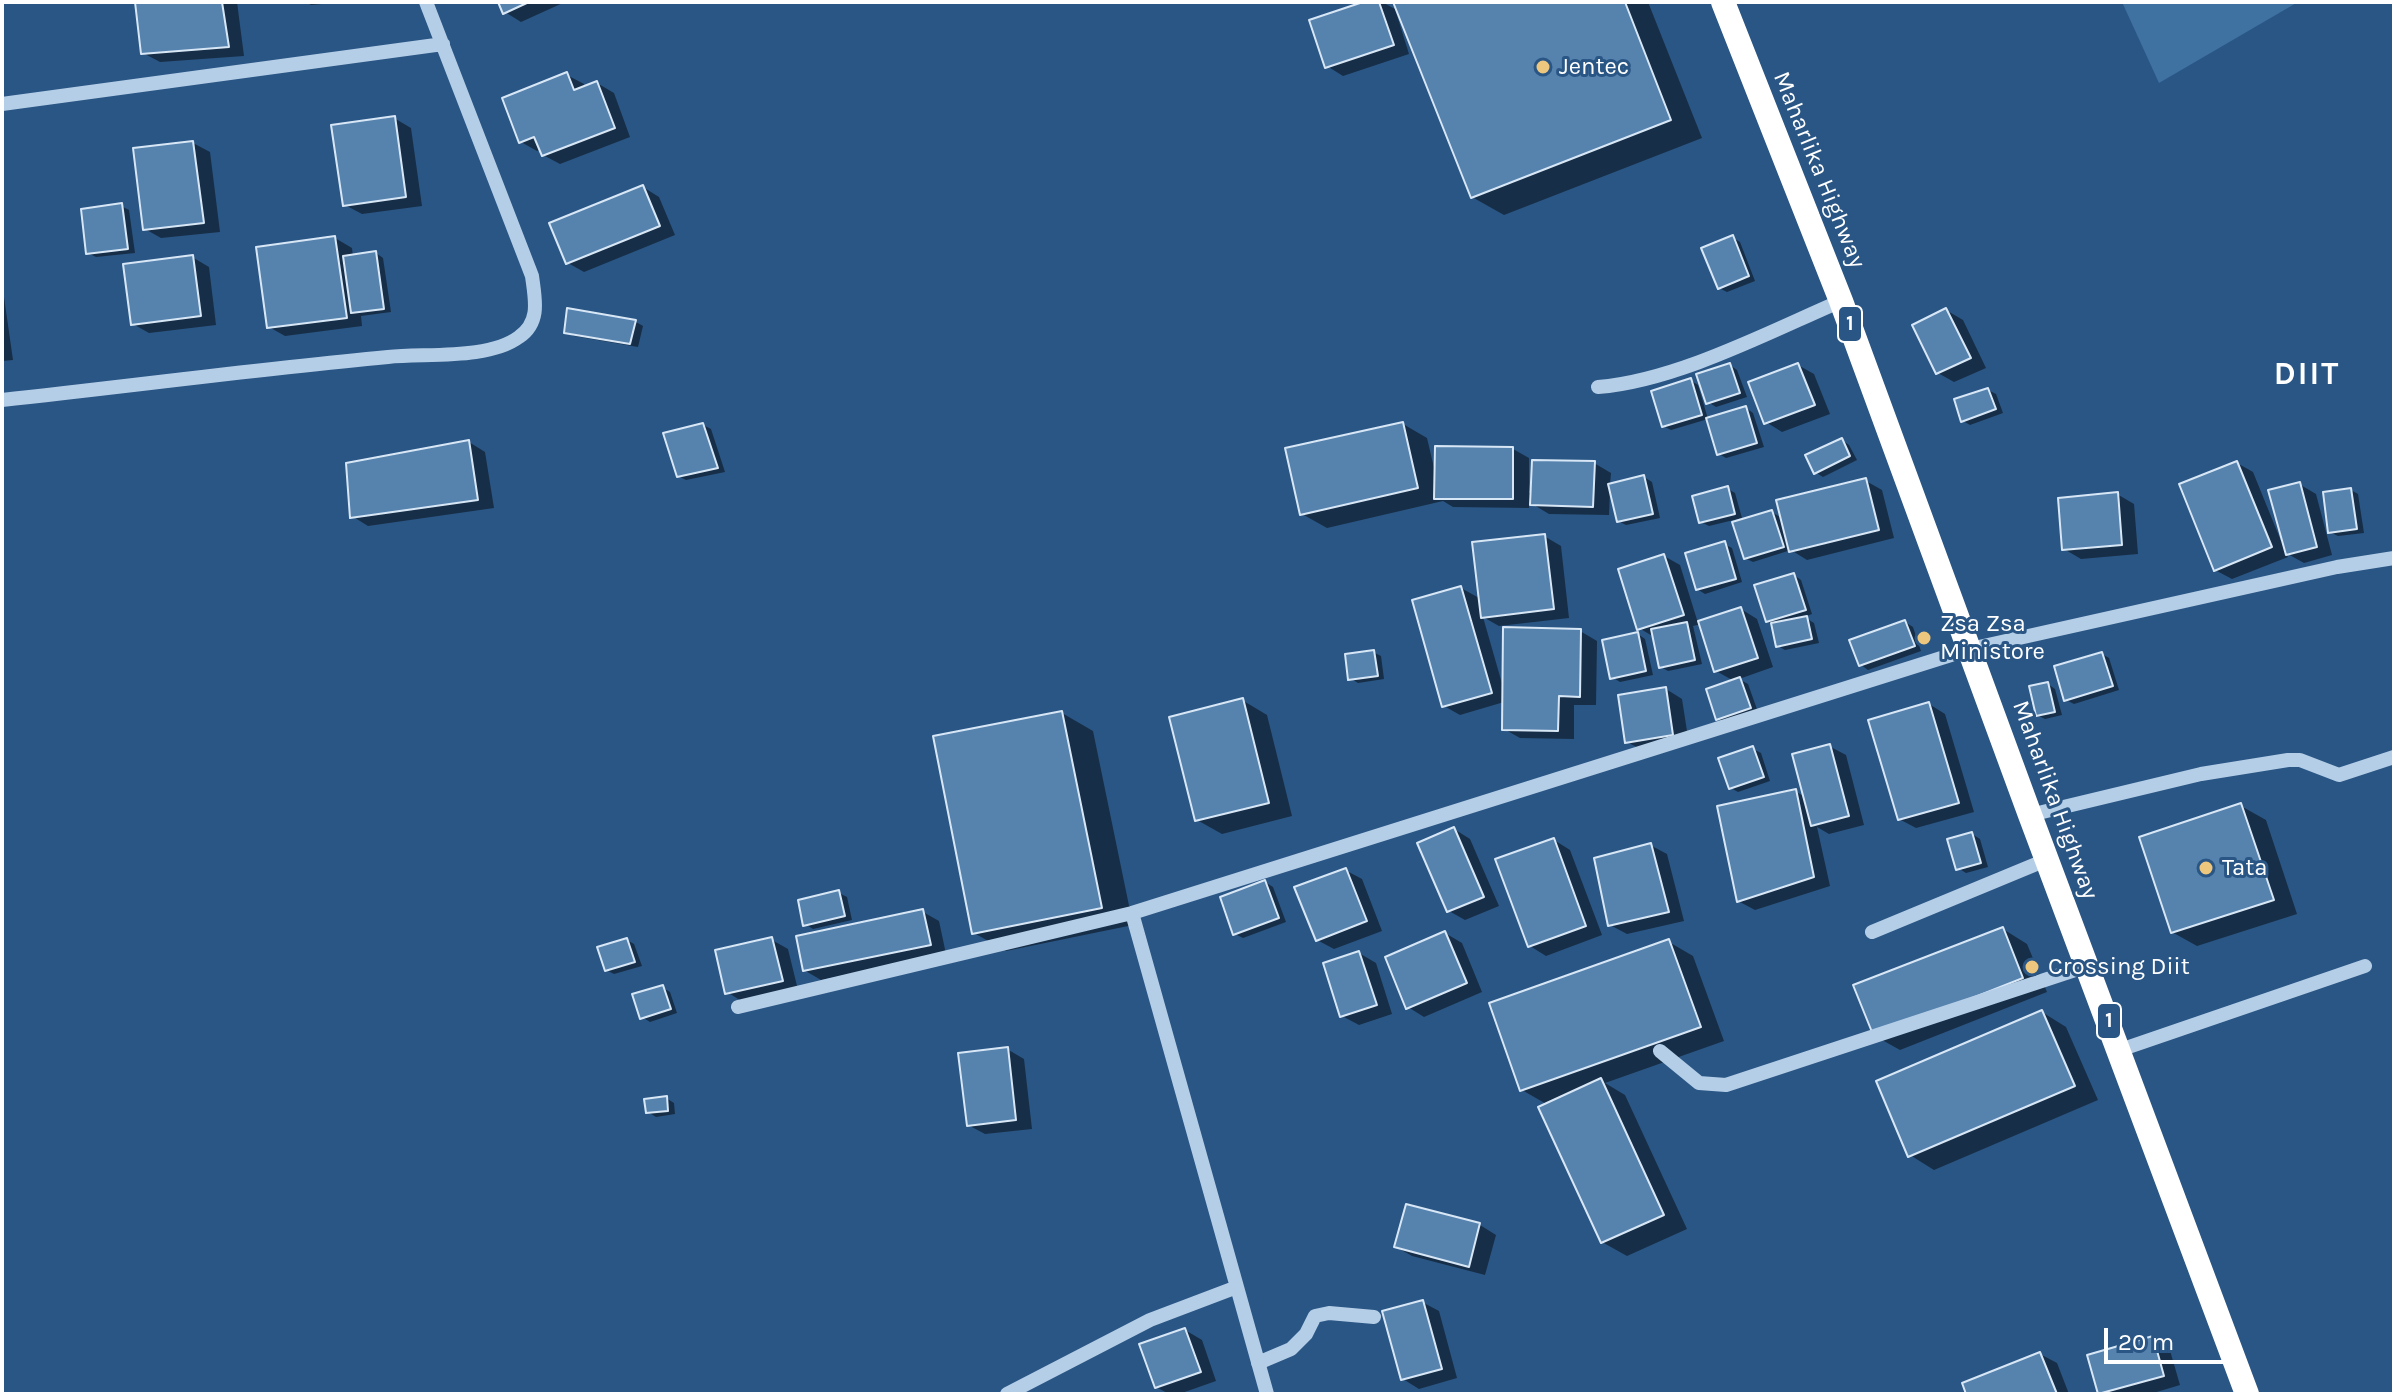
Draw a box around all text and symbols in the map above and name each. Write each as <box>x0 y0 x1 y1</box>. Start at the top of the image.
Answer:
place label: Jentec <box>1559 53 1629 81</box>
marker: Jentec <box>1534 58 1552 76</box>
street label: Maharlika Highway <box>1766 68 1872 272</box>
road number: 1 <box>1838 306 1862 342</box>
district label: DIIT <box>2274 356 2340 394</box>
place label: Zsa Zsa Ministore <box>1940 610 2045 666</box>
marker: Zsa Zsa Ministore <box>1915 629 1933 647</box>
street label: Maharlika Highway <box>2006 697 2104 903</box>
place label: Tata <box>2222 854 2267 882</box>
marker: Tata <box>2197 859 2215 877</box>
place label: Crossing Diit <box>2048 953 2190 981</box>
marker: Crossing Diit <box>2023 958 2041 976</box>
road number: 1 <box>2097 1003 2121 1039</box>
scale bar <box>2108 1312 2236 1362</box>
text: 20 m <box>2118 1328 2174 1356</box>

